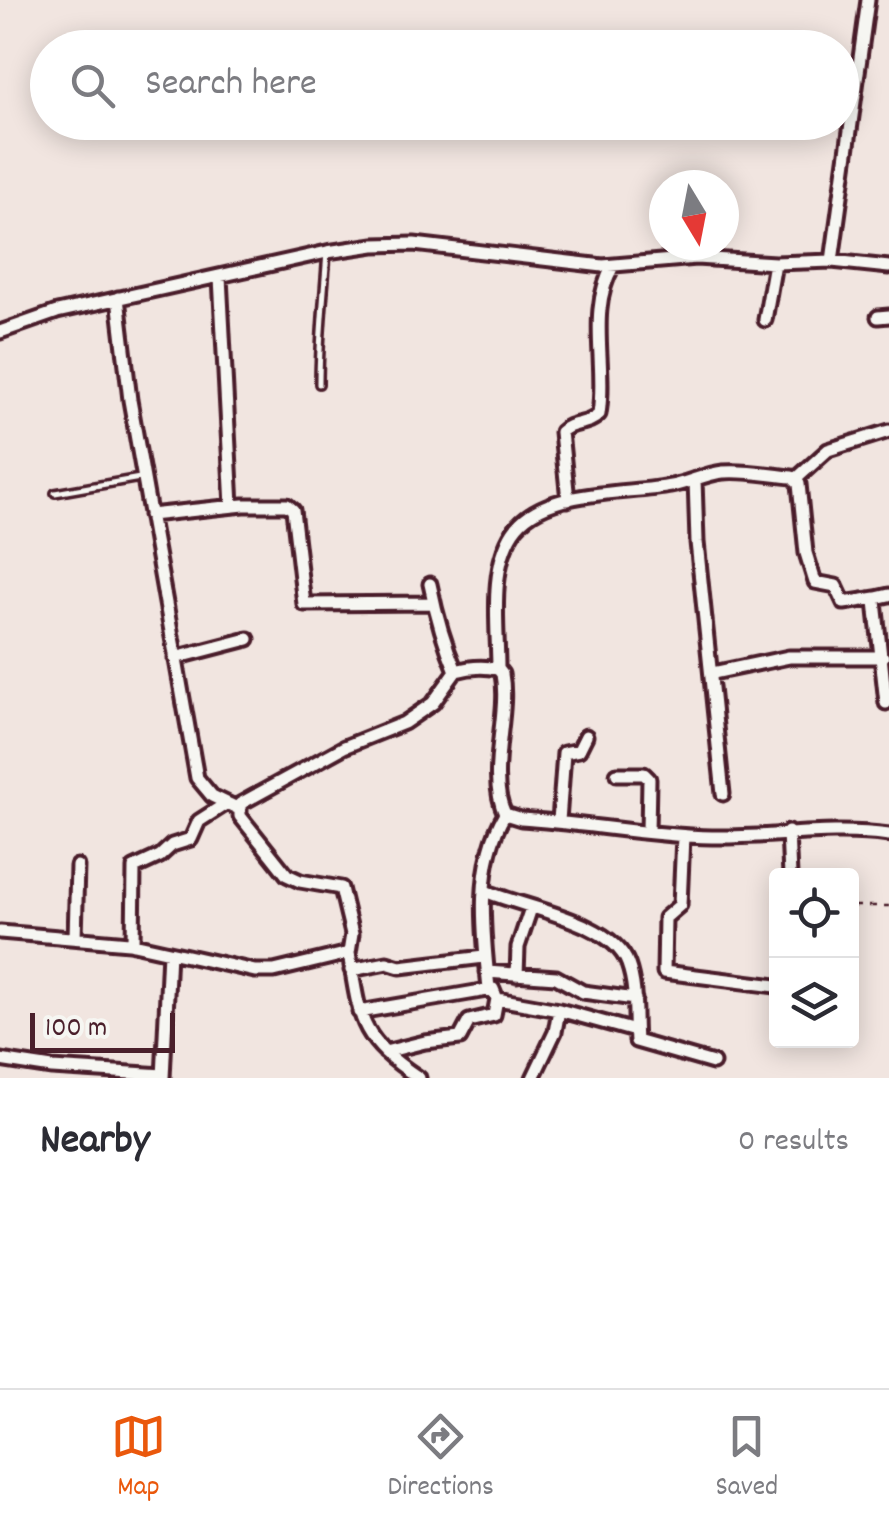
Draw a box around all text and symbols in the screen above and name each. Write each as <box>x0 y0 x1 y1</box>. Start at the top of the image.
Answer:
search box <box>30 30 859 140</box>
icon: search <box>65 58 120 113</box>
text: Search here <box>145 58 317 113</box>
north arrow <box>649 170 739 260</box>
map controls <box>769 868 859 1048</box>
button: locate <box>769 868 859 958</box>
button: layers <box>769 958 859 1048</box>
scale bar <box>30 1008 175 1052</box>
text: 100 m <box>45 1010 107 1050</box>
text: Nearby <box>40 1113 150 1173</box>
text: 0 results <box>738 1120 849 1166</box>
tab: Map <box>111 1409 166 1509</box>
tab: Directions <box>388 1409 494 1509</box>
tab: Saved <box>716 1409 778 1509</box>

